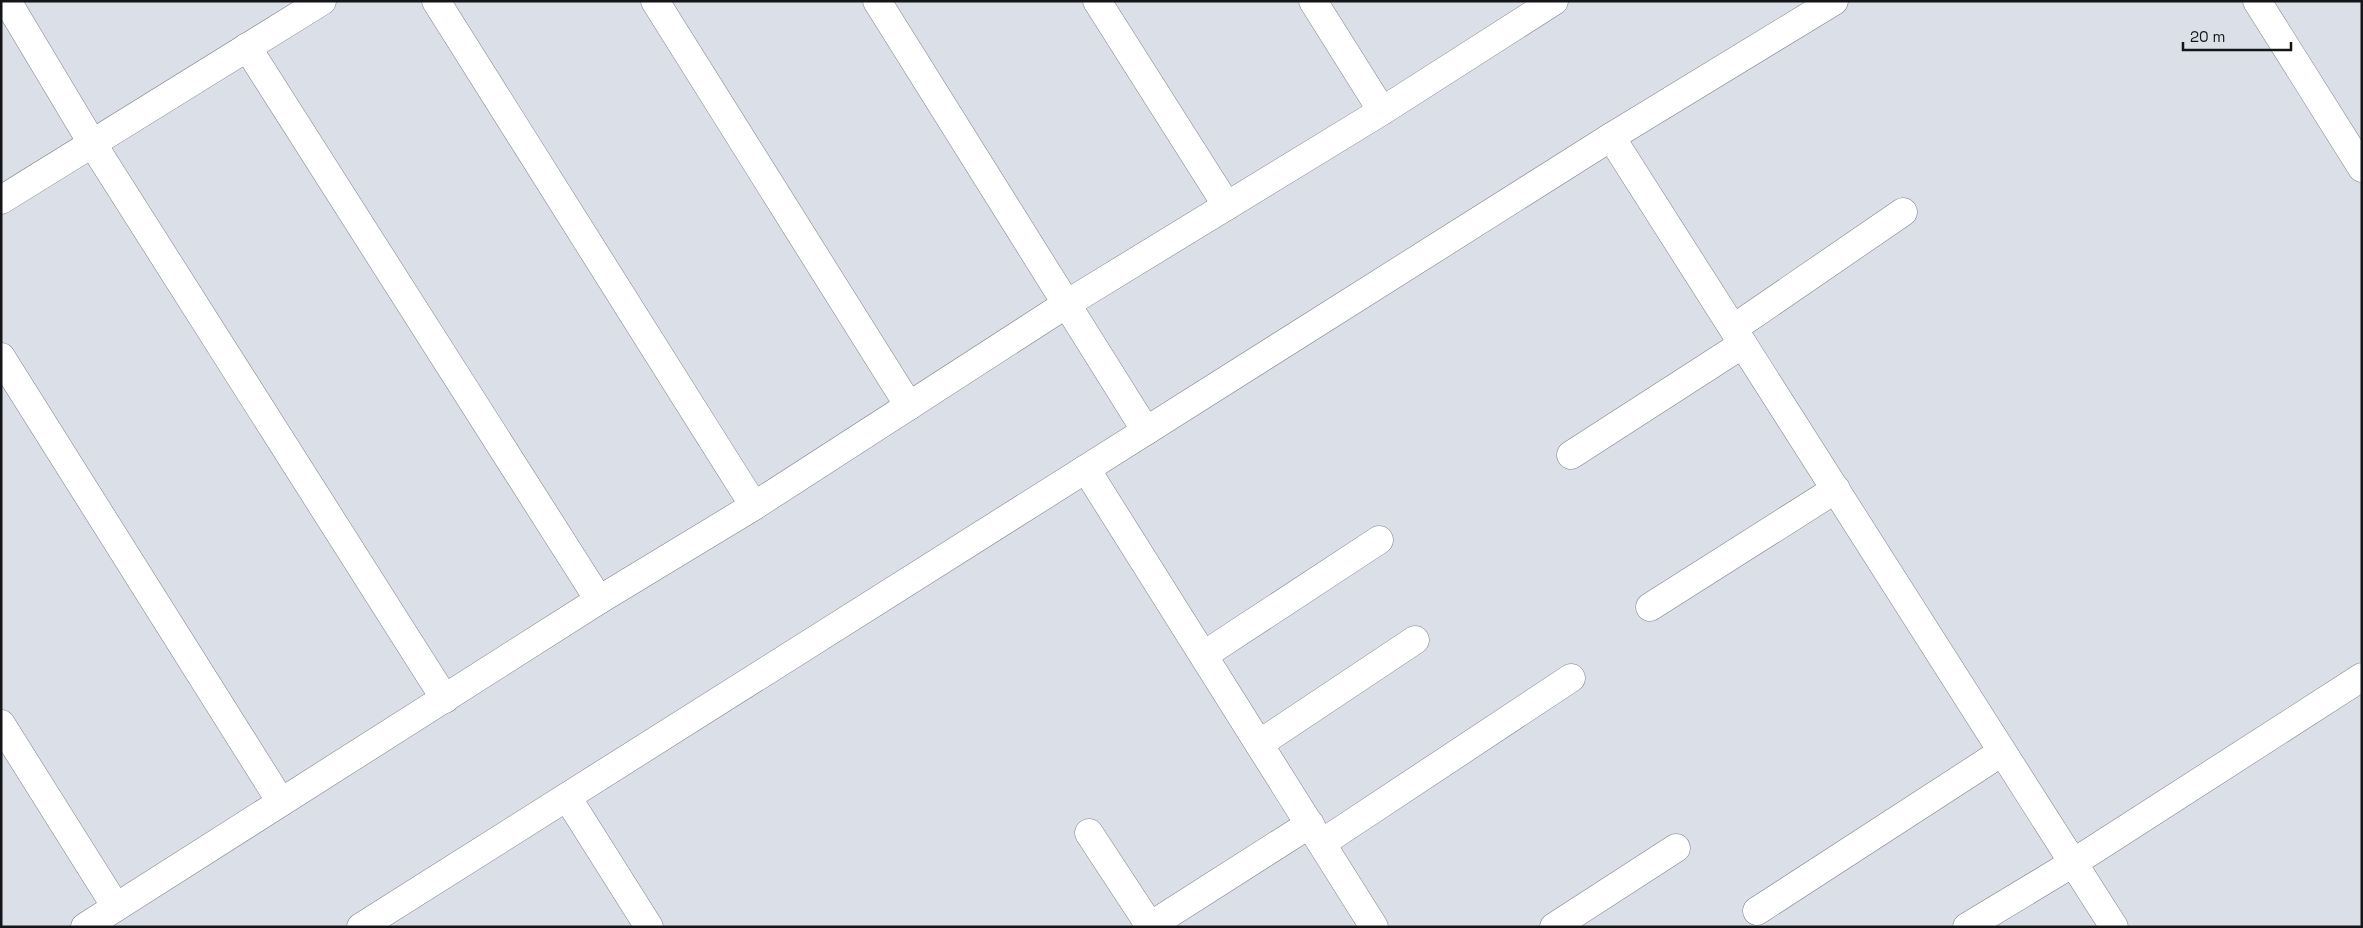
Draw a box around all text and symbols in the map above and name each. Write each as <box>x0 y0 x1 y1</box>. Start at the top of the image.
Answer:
scale bar <box>2183 20 2290 52</box>
text: 20 m <box>2190 27 2225 46</box>

